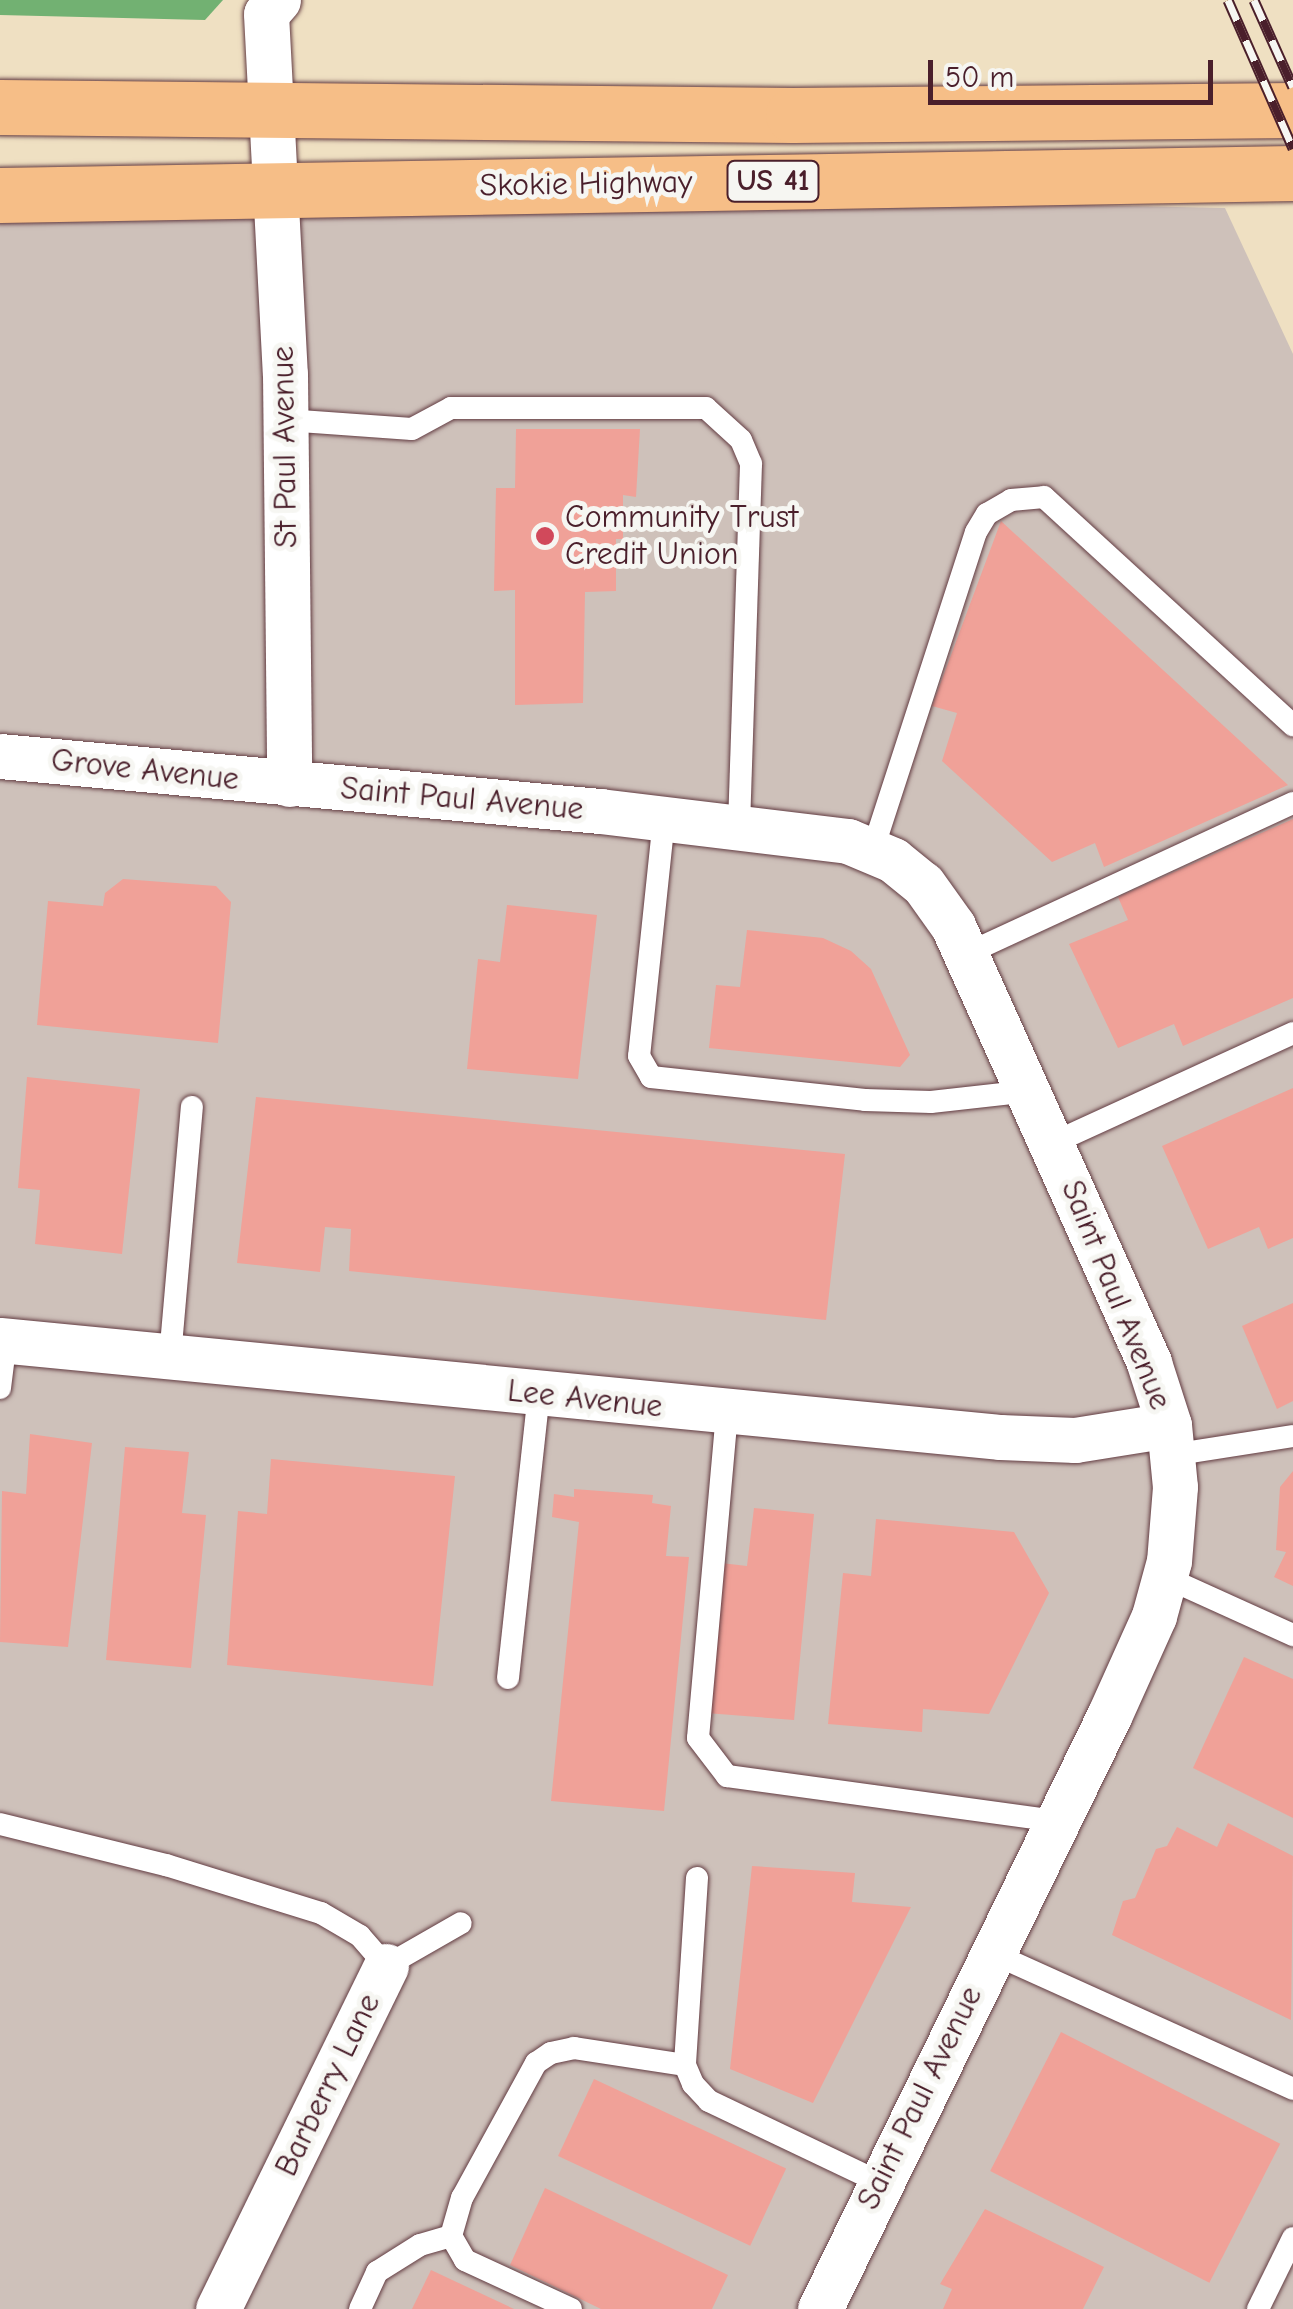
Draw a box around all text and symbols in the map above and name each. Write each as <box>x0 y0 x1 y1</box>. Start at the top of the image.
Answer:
scale bar <box>933 40 1218 102</box>
text: 50 m <box>945 60 1014 95</box>
road number: US 41 <box>726 156 820 206</box>
street label: Skokie Highway <box>479 163 693 205</box>
street label: St Paul Avenue <box>264 346 306 548</box>
place label: Community Trust Credit Union <box>565 499 798 574</box>
marker: Community Trust Credit Union <box>534 525 556 547</box>
street label: Grove Avenue <box>49 741 241 799</box>
street label: Saint Paul Avenue <box>339 769 585 829</box>
street label: Saint Paul Avenue <box>1053 1175 1179 1415</box>
street label: Lee Avenue <box>506 1372 664 1426</box>
street label: Saint Paul Avenue <box>849 1980 991 2216</box>
street label: Barberry Lane <box>267 1987 389 2183</box>

